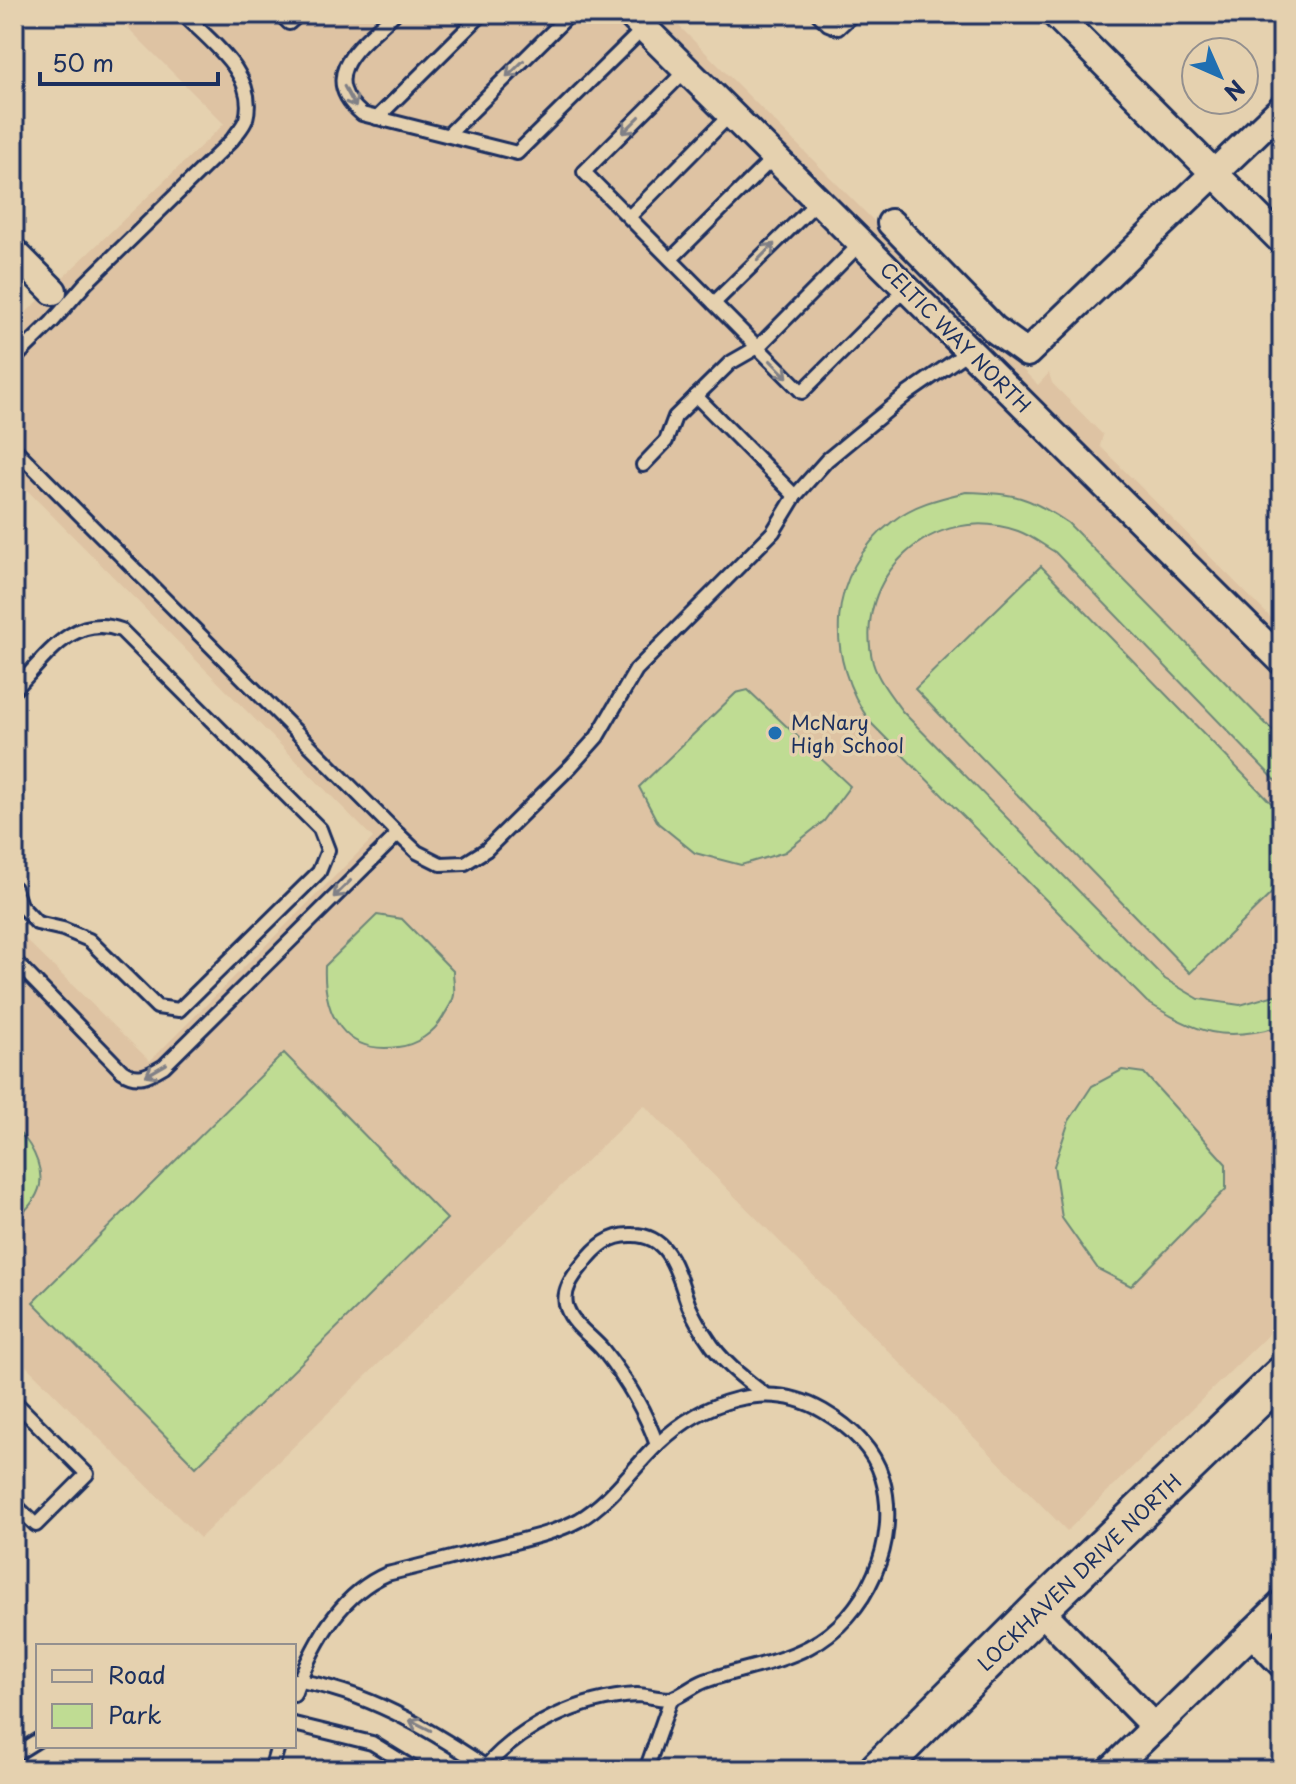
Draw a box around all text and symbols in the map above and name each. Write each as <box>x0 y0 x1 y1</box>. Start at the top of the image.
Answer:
scale bar <box>40 36 218 86</box>
north arrow <box>1180 36 1260 116</box>
text: 50 m <box>52 44 114 80</box>
one-way arrow <box>506 59 525 78</box>
text: N <box>1217 73 1253 109</box>
one-way arrow <box>342 85 358 108</box>
one-way arrow <box>622 115 641 134</box>
one-way arrow <box>756 243 775 262</box>
street label: CELTIC WAY NORTH <box>874 255 1038 419</box>
one-way arrow <box>770 359 789 379</box>
place label: McNary High School <box>791 707 904 760</box>
marker: McNary High School <box>766 724 784 742</box>
one-way arrow <box>333 879 352 898</box>
one-way arrow <box>145 1062 168 1078</box>
street label: LOCKHAVEN DRIVE NORTH <box>970 1466 1188 1678</box>
legend <box>36 1644 296 1748</box>
text: Road <box>108 1656 166 1692</box>
text: Park <box>108 1696 162 1732</box>
one-way arrow <box>409 1716 433 1732</box>

